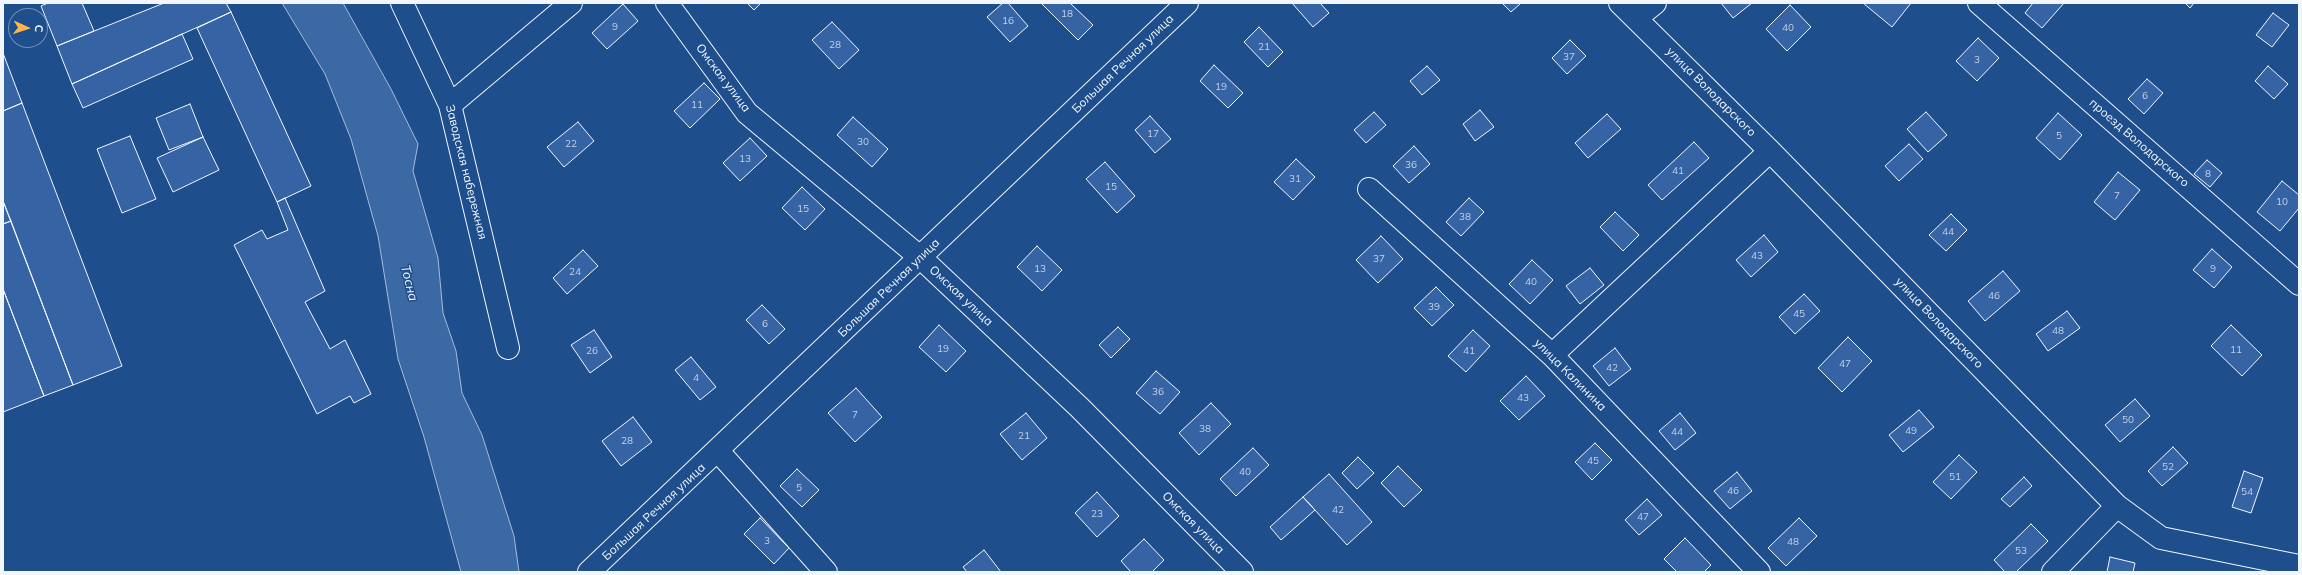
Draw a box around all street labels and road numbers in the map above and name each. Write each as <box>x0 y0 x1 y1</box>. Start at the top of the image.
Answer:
street label: Большая Речная улица <box>1069 12 1177 116</box>
street label: Омская улица <box>693 41 753 115</box>
street label: улица Володарского <box>1663 44 1759 140</box>
street label: проезд Володарского <box>2086 96 2192 190</box>
street label: Заводская набережная <box>442 103 490 241</box>
street label: Большая Речная улица <box>835 236 943 340</box>
street label: Омская улица <box>926 263 996 329</box>
street label: улица Володарского <box>1892 275 1986 371</box>
street label: улица Калинина <box>1531 336 1609 414</box>
street label: Большая Речная улица <box>599 460 709 564</box>
street label: Омская улица <box>1159 489 1227 557</box>

